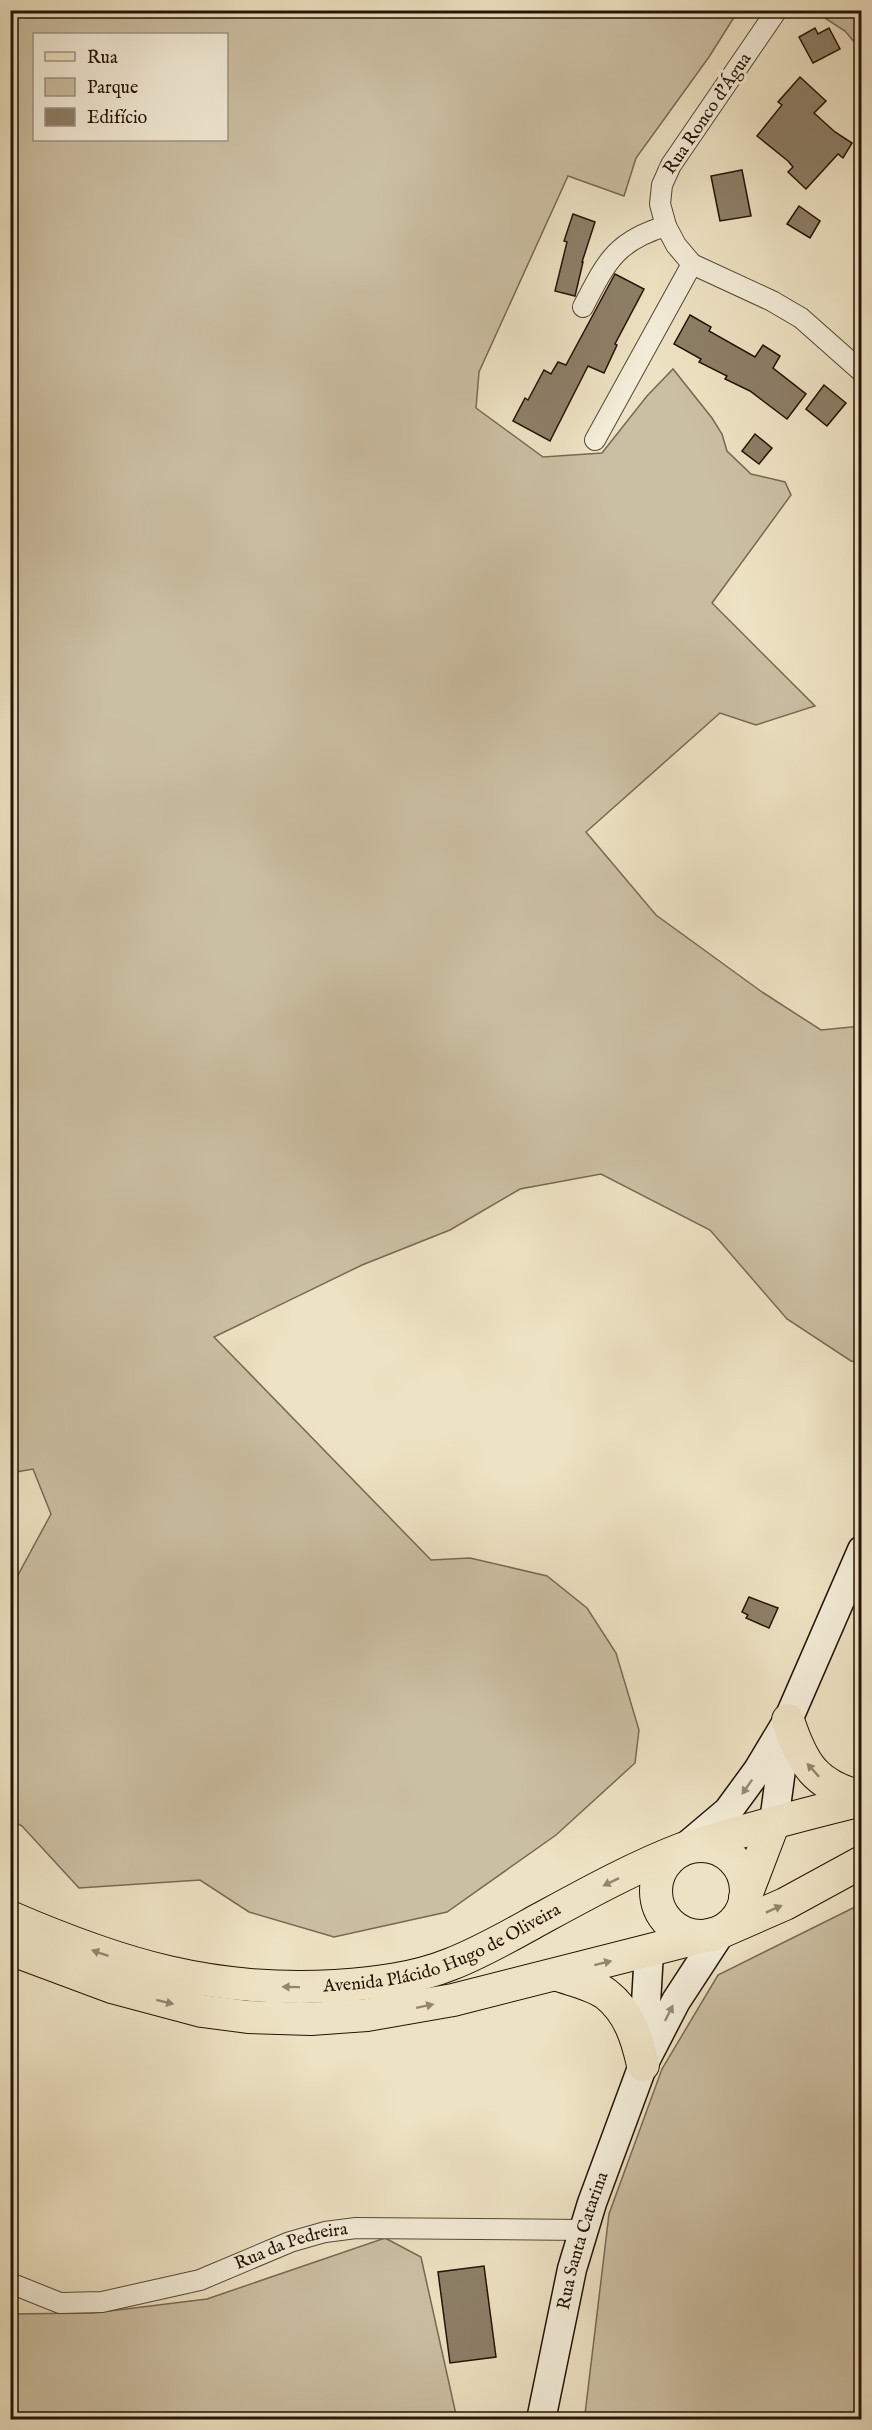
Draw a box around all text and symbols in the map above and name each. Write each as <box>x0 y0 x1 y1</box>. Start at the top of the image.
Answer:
legend <box>33 33 228 141</box>
text: Rua <box>87 47 118 70</box>
street label: Rua Ronco d’Água <box>657 47 757 179</box>
text: Parque <box>87 77 138 100</box>
text: Edifício <box>87 107 148 130</box>
one-way arrow <box>806 1764 820 1778</box>
one-way arrow <box>741 1780 753 1795</box>
one-way arrow <box>602 1877 619 1887</box>
street label: Avenida Plácido Hugo de Oliveira <box>322 1898 565 1998</box>
one-way arrow <box>766 1904 783 1913</box>
one-way arrow <box>91 1948 109 1958</box>
one-way arrow <box>594 1958 612 1968</box>
one-way arrow <box>282 1982 301 1991</box>
one-way arrow <box>156 1998 174 2008</box>
one-way arrow <box>415 2001 434 2010</box>
one-way arrow <box>664 2004 674 2021</box>
street label: Rua Santa Catarina <box>552 2169 614 2312</box>
street label: Rua da Pedreira <box>231 2218 349 2276</box>

